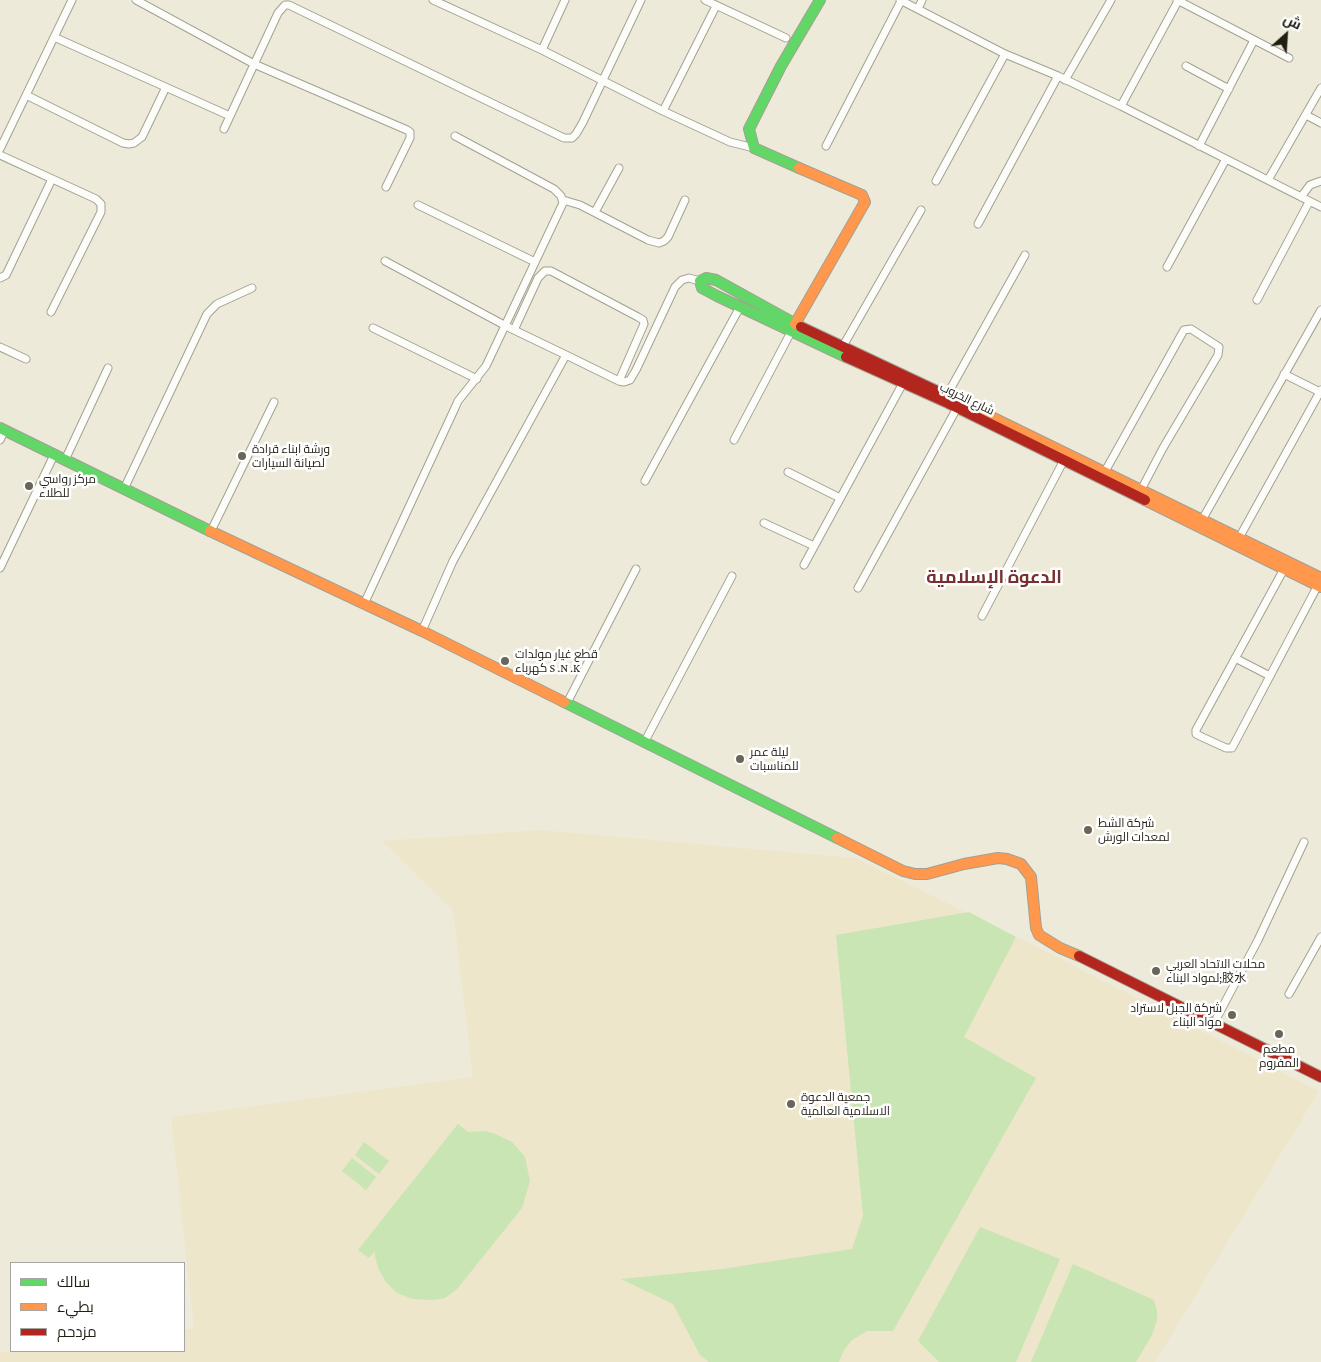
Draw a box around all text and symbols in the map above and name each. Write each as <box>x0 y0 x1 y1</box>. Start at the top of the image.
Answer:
north arrow <box>1261 10 1311 60</box>
text: ش <box>1281 10 1304 33</box>
street label: شارع الخروب <box>937 380 997 418</box>
place label: ورشة ابناء قرادة لصيانة السيارات <box>252 442 330 470</box>
marker: ورشة ابناء قرادة لصيانة السيارات <box>236 450 248 462</box>
place label: مركز رواسي للطلاء <box>39 472 96 500</box>
marker: مركز رواسي للطلاء <box>23 480 35 492</box>
district label: الدعوة الإسلامية <box>926 566 1062 588</box>
place label: قطع غيار مولدات كهرباء S .N .K <box>515 647 598 675</box>
marker: قطع غيار مولدات كهرباء S .N .K <box>499 655 511 667</box>
place label: ليلة عمر للمناسبات <box>750 745 799 773</box>
marker: ليلة عمر للمناسبات <box>734 753 746 765</box>
place label: شركة الشط لمعدات الورش <box>1098 816 1170 844</box>
marker: شركة الشط لمعدات الورش <box>1082 824 1094 836</box>
place label: محلات الاتحاد العربي لمواد البناء;胶水 <box>1166 957 1265 985</box>
marker: محلات الاتحاد العربي لمواد البناء;胶水 <box>1150 965 1162 977</box>
place label: شركة الجبل لاستراد مواد البناء <box>1130 1001 1222 1029</box>
marker: شركة الجبل لاستراد مواد البناء <box>1226 1009 1238 1021</box>
marker: مطعم المفروم <box>1273 1028 1285 1040</box>
place label: مطعم المفروم <box>1259 1042 1299 1070</box>
place label: جمعية الدعوة الاسلامية العالمية <box>801 1090 890 1118</box>
marker: جمعية الدعوة الاسلامية العالمية <box>785 1098 797 1110</box>
legend <box>10 1262 185 1352</box>
text: سالك <box>57 1274 90 1290</box>
text: بطيء <box>57 1299 94 1315</box>
text: مزدحم <box>57 1324 97 1340</box>

